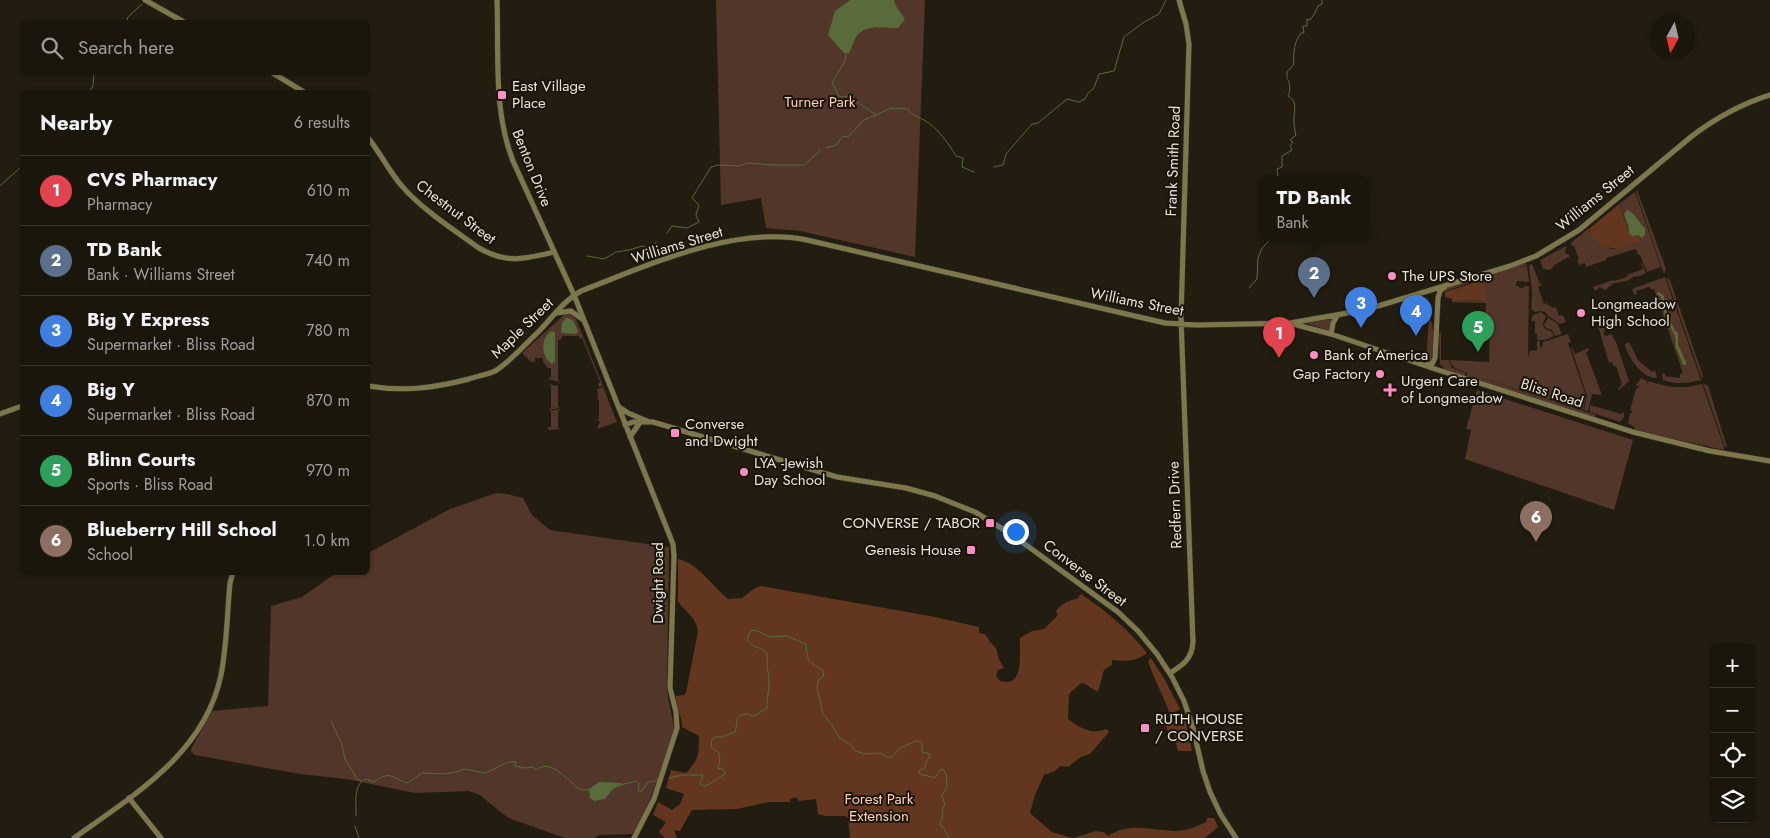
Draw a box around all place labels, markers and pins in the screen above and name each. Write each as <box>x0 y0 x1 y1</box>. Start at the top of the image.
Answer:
place label: East Village Place <box>512 75 586 114</box>
marker: East Village Place <box>496 89 508 101</box>
pin: 2 <box>1298 257 1330 298</box>
place label: The UPS Store <box>1402 265 1492 287</box>
marker: The UPS Store <box>1386 270 1398 282</box>
pin: 3 <box>1345 287 1377 328</box>
place label: Longmeadow High School <box>1591 293 1677 332</box>
pin: 4 <box>1400 295 1432 336</box>
marker: Longmeadow High School <box>1575 307 1587 319</box>
pin: 5 <box>1462 311 1494 352</box>
pin: 1 <box>1263 317 1295 358</box>
place label: Bank of America <box>1324 344 1428 366</box>
marker: Bank of America <box>1308 349 1320 361</box>
place label: Gap Factory <box>1293 363 1370 385</box>
marker: Gap Factory <box>1374 368 1386 380</box>
place label: Urgent Care of Longmeadow <box>1401 370 1504 409</box>
marker: Urgent Care of Longmeadow <box>1383 383 1397 397</box>
place label: Converse and Dwight <box>685 413 758 452</box>
marker: Converse and Dwight <box>669 427 681 439</box>
place label: LYA -Jewish Day School <box>754 452 826 491</box>
marker: LYA -Jewish Day School <box>738 466 750 478</box>
pin: 6 <box>1520 501 1552 542</box>
place label: CONVERSE / TABOR <box>843 512 981 534</box>
marker: CONVERSE / TABOR <box>984 517 996 529</box>
place label: Genesis House <box>865 539 961 561</box>
marker: Genesis House <box>965 544 977 556</box>
place label: RUTH HOUSE / CONVERSE <box>1155 708 1244 747</box>
marker: RUTH HOUSE / CONVERSE <box>1139 722 1151 734</box>

